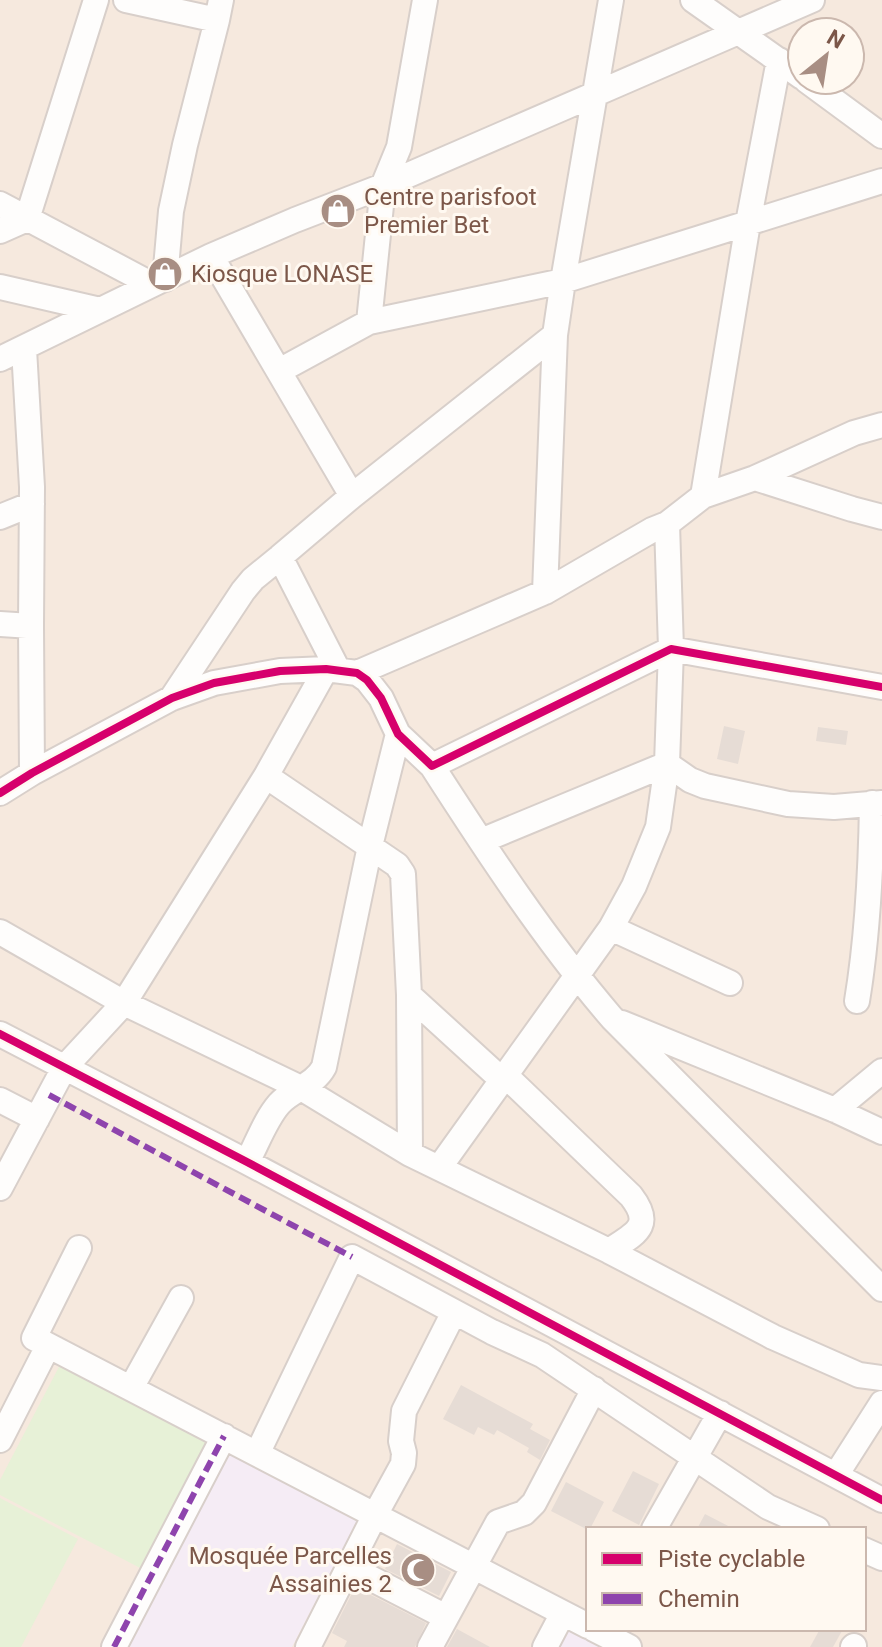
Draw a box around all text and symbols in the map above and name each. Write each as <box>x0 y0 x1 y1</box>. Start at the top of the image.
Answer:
north arrow <box>786 16 866 96</box>
text: N <box>823 24 849 54</box>
place label: Centre parisfoot Premier Bet <box>364 183 537 239</box>
shop icon: Centre parisfoot Premier Bet <box>319 192 357 230</box>
shop icon: Kiosque LONASE <box>146 255 184 293</box>
place label: Kiosque LONASE <box>191 260 373 288</box>
legend <box>586 1527 866 1631</box>
place label: Mosquée Parcelles Assainies 2 <box>189 1542 392 1598</box>
text: Piste cyclable <box>658 1545 805 1573</box>
mosque icon: Mosquée Parcelles Assainies 2 <box>399 1551 437 1589</box>
text: Chemin <box>658 1585 740 1613</box>

